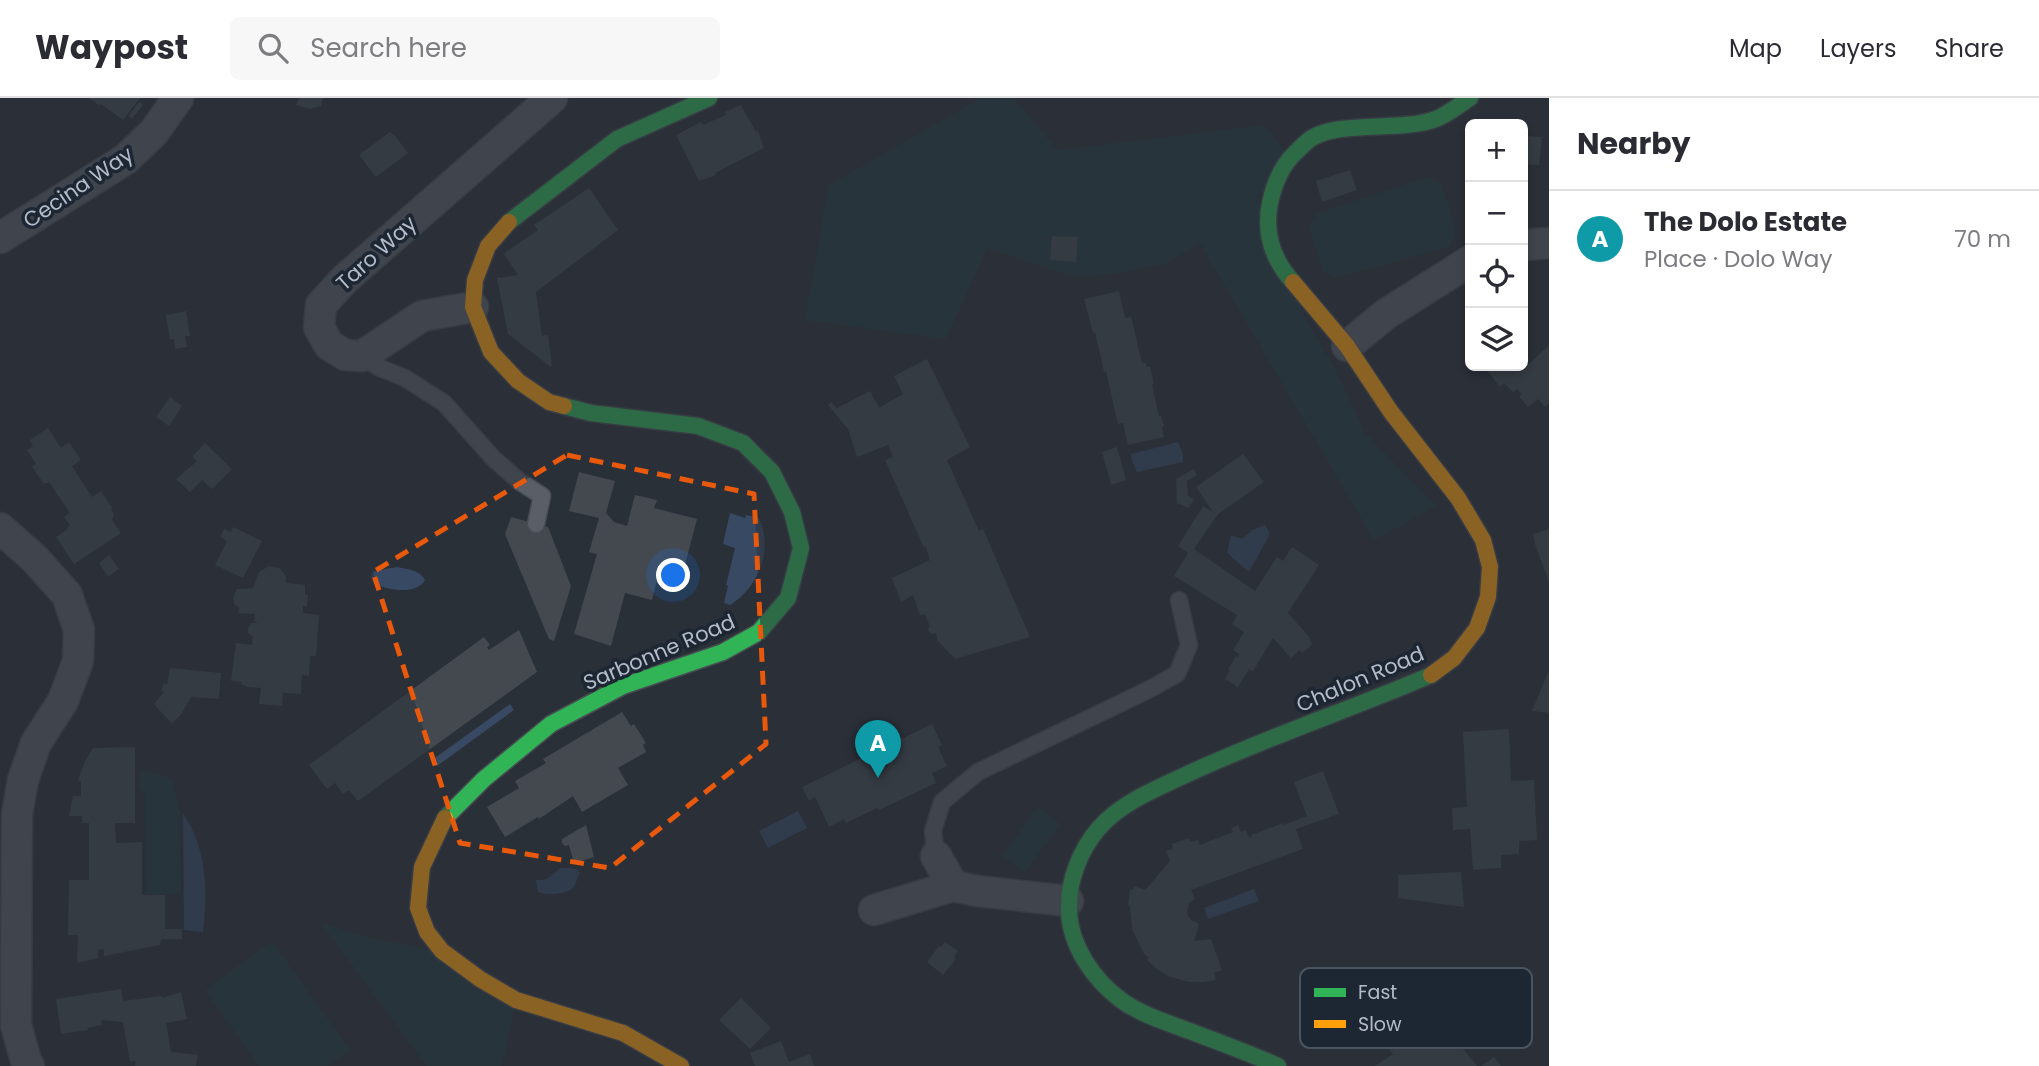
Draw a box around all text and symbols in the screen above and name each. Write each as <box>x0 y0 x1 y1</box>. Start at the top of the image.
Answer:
search box <box>230 17 720 80</box>
text: Waypost <box>35 24 188 71</box>
icon: search <box>254 29 292 67</box>
text: Search here <box>310 30 467 66</box>
text: Map <box>1729 32 1782 65</box>
text: Layers <box>1820 32 1896 65</box>
text: Share <box>1934 32 2004 65</box>
map controls <box>1465 119 1528 371</box>
button: + <box>1465 119 1528 182</box>
text: Nearby <box>1577 122 1691 165</box>
street label: Cecina Way <box>17 139 139 235</box>
button: − <box>1465 182 1528 245</box>
text: The Dolo Estate <box>1644 204 1847 240</box>
street label: Taro Way <box>330 209 423 297</box>
text: A <box>1592 223 1608 255</box>
text: 70 m <box>1954 223 2011 255</box>
text: Place · Dolo Way <box>1644 243 1832 275</box>
button: locate <box>1465 245 1528 308</box>
button: layers <box>1465 308 1528 371</box>
your location <box>656 558 690 592</box>
street label: Sarbonne Road <box>579 607 739 697</box>
street label: Chalon Road <box>1292 639 1428 719</box>
pin: A <box>855 720 901 778</box>
legend <box>1300 968 1532 1048</box>
text: Fast <box>1358 979 1397 1006</box>
text: Slow <box>1358 1011 1402 1038</box>

